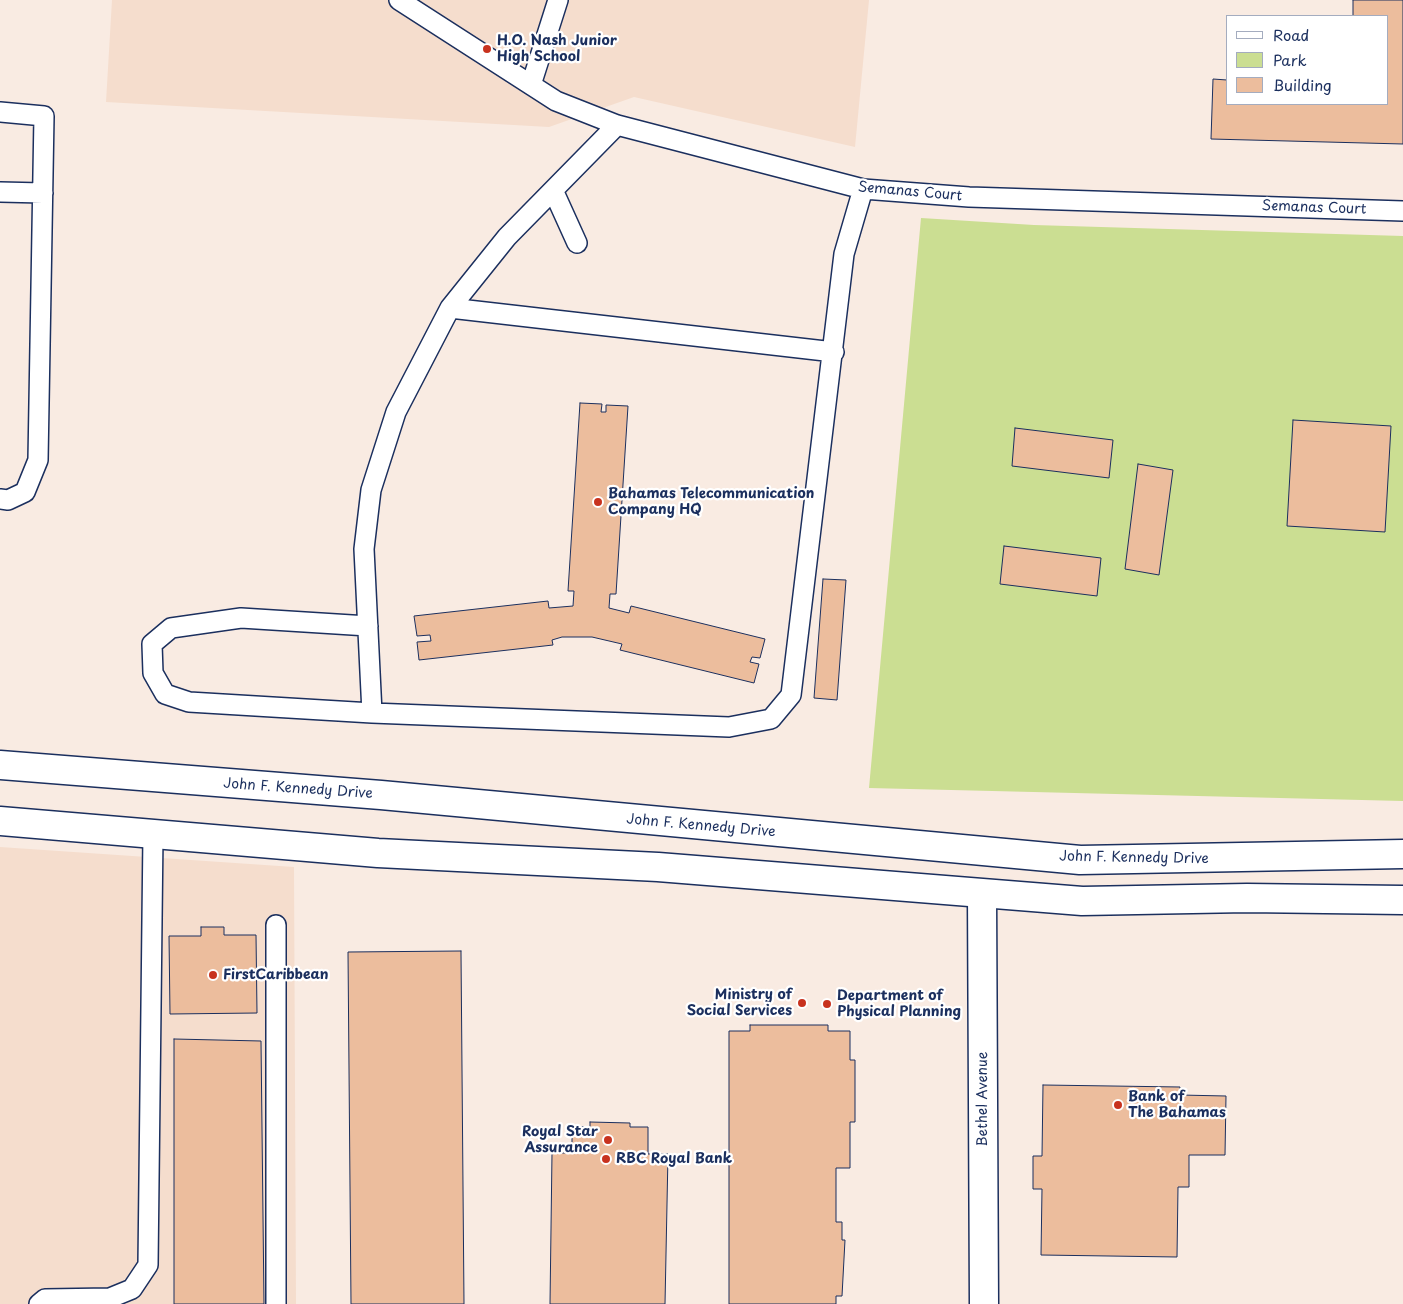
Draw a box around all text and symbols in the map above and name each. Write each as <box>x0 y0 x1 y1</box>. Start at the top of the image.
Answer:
legend <box>1226 15 1388 105</box>
text: Road <box>1273 23 1309 46</box>
place label: H.O. Nash Junior High School <box>497 33 617 65</box>
marker: H.O. Nash Junior High School <box>481 43 493 55</box>
text: Park <box>1273 48 1307 71</box>
text: Building <box>1273 73 1332 96</box>
street label: Semanas Court <box>857 179 963 205</box>
street label: Semanas Court <box>1261 198 1367 218</box>
place label: Bahamas Telecommunication Company HQ <box>608 486 814 518</box>
marker: Bahamas Telecommunication Company HQ <box>592 496 604 508</box>
street label: John F. Kennedy Drive <box>223 775 373 803</box>
street label: John F. Kennedy Drive <box>626 811 776 841</box>
street label: John F. Kennedy Drive <box>1059 848 1209 868</box>
place label: FirstCaribbean <box>223 967 329 983</box>
marker: FirstCaribbean <box>207 969 219 981</box>
place label: Ministry of Social Services <box>687 987 792 1020</box>
place label: Department of Physical Planning <box>837 988 961 1020</box>
marker: Ministry of Social Services <box>796 997 808 1009</box>
marker: Department of Physical Planning <box>821 998 833 1010</box>
street label: Bethel Avenue <box>975 1052 991 1146</box>
place label: Bank of The Bahamas <box>1128 1089 1226 1122</box>
marker: Bank of The Bahamas <box>1112 1099 1124 1111</box>
place label: Royal Star Assurance <box>522 1124 598 1156</box>
marker: Royal Star Assurance <box>602 1134 614 1146</box>
place label: RBC Royal Bank <box>616 1151 732 1167</box>
marker: RBC Royal Bank <box>600 1153 612 1165</box>

